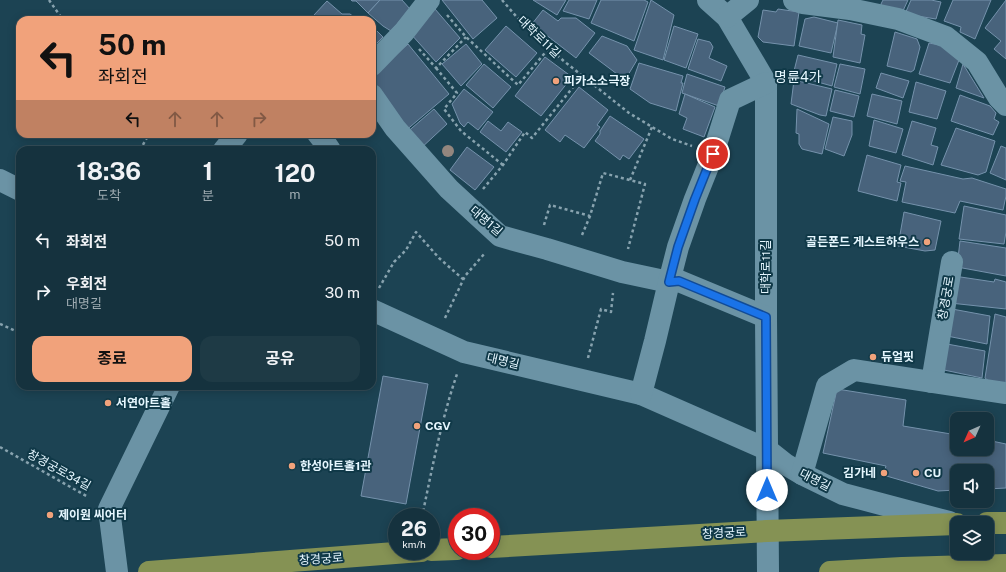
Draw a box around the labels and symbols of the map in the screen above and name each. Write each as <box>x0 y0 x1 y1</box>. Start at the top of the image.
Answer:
street label: 대학로11길 <box>515 13 563 61</box>
district label: 명륜4가 <box>774 69 822 85</box>
place label: 피카소소극장 <box>564 74 630 88</box>
marker: 피카소소극장 <box>551 76 561 86</box>
pin <box>696 137 730 171</box>
street label: 대명1길 <box>467 203 505 239</box>
place label: 골든폰드 게스트하우스 <box>806 235 919 249</box>
marker: 골든폰드 게스트하우스 <box>922 237 932 247</box>
street label: 대학로11길 <box>759 240 773 294</box>
street label: 창경궁로 <box>935 275 957 321</box>
street label: 대명길 <box>485 350 521 372</box>
place label: 듀얼핏 <box>881 350 914 364</box>
marker: 듀얼핏 <box>868 352 878 362</box>
place label: 서연아트홀 <box>116 396 171 410</box>
marker: 서연아트홀 <box>103 398 113 408</box>
north arrow <box>950 412 994 456</box>
place label: CGV <box>425 419 451 433</box>
marker: CGV <box>412 421 422 431</box>
street label: 창경궁로34길 <box>25 447 93 493</box>
place label: 한성아트홀1관 <box>300 459 371 473</box>
marker: 한성아트홀1관 <box>287 461 297 471</box>
street label: 대명길 <box>797 466 833 494</box>
place label: 김가네 <box>843 466 876 480</box>
place label: CU <box>924 466 941 480</box>
marker: 김가네 <box>879 468 889 478</box>
marker: CU <box>911 468 921 478</box>
position arrow <box>746 469 788 511</box>
place label: 제이원 씨어터 <box>58 508 127 522</box>
speed limit sign: 30 <box>448 508 500 560</box>
marker: 제이원 씨어터 <box>45 510 55 520</box>
street label: 창경궁로 <box>702 525 746 541</box>
street label: 창경궁로 <box>298 550 344 568</box>

